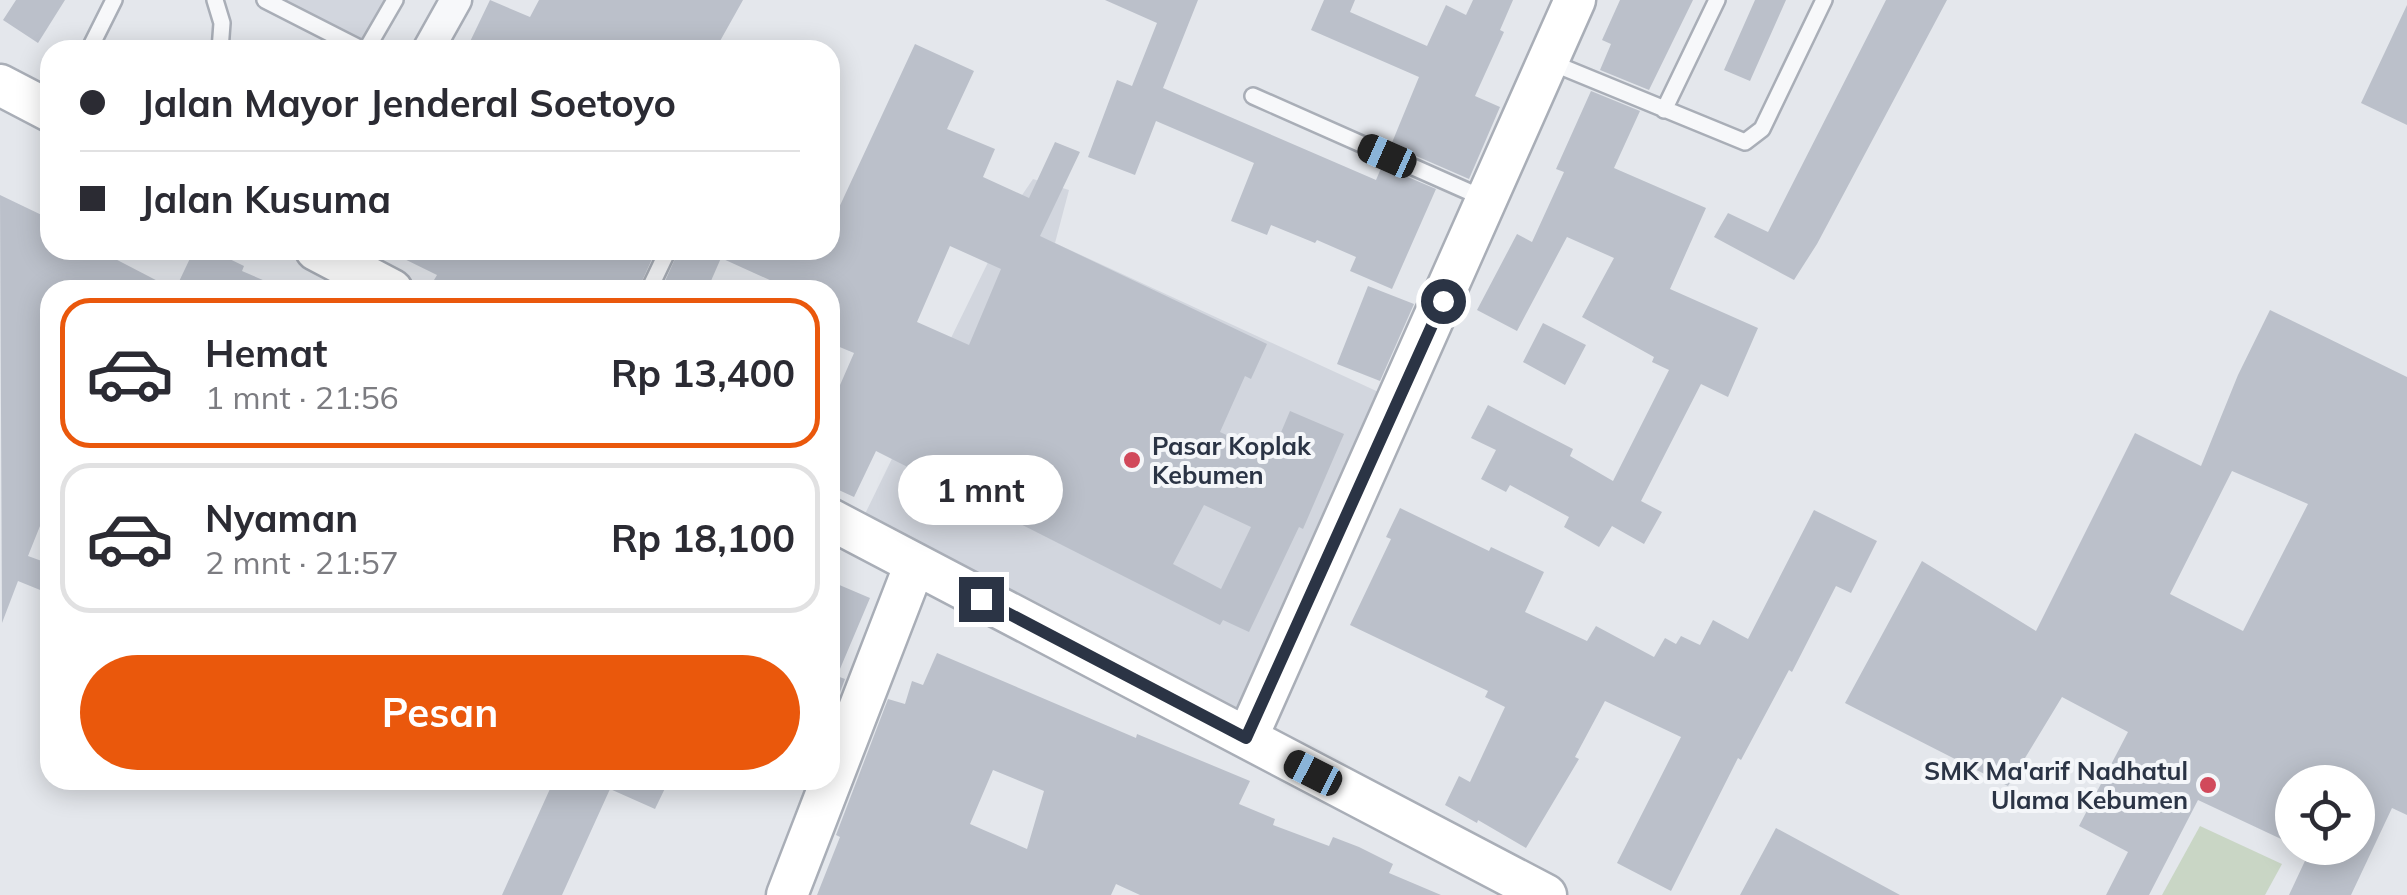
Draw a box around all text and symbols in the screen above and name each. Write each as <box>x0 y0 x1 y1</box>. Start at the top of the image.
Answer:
text: Jalan Mayor Jenderal Soetoyo <box>140 79 676 127</box>
car <box>1353 130 1421 182</box>
text: Jalan Kusuma <box>140 175 391 223</box>
route start <box>1421 279 1466 324</box>
icon: car <box>85 328 175 418</box>
text: Hemat <box>205 329 327 377</box>
text: Rp 13,400 <box>611 349 795 397</box>
text: 1 mnt · 21:56 <box>205 377 399 417</box>
place label: Pasar Koplak Kebumen <box>1152 430 1312 490</box>
marker: Pasar Koplak Kebumen <box>1121 449 1143 471</box>
callout: 1 mnt <box>898 454 1064 524</box>
text: 1 mnt <box>936 470 1025 510</box>
icon: car <box>85 493 175 583</box>
text: Nyaman <box>205 494 358 542</box>
text: Rp 18,100 <box>611 514 795 562</box>
text: 2 mnt · 21:57 <box>205 542 399 582</box>
route end <box>959 577 1004 622</box>
button: Pesan <box>80 655 800 770</box>
car <box>1279 746 1347 800</box>
place label: SMK Ma'arif Nadhatul Ulama Kebumen <box>1924 755 2188 815</box>
map controls <box>2275 765 2375 865</box>
button: locate <box>2275 765 2375 865</box>
marker: SMK Ma'arif Nadhatul Ulama Kebumen <box>2197 774 2219 796</box>

